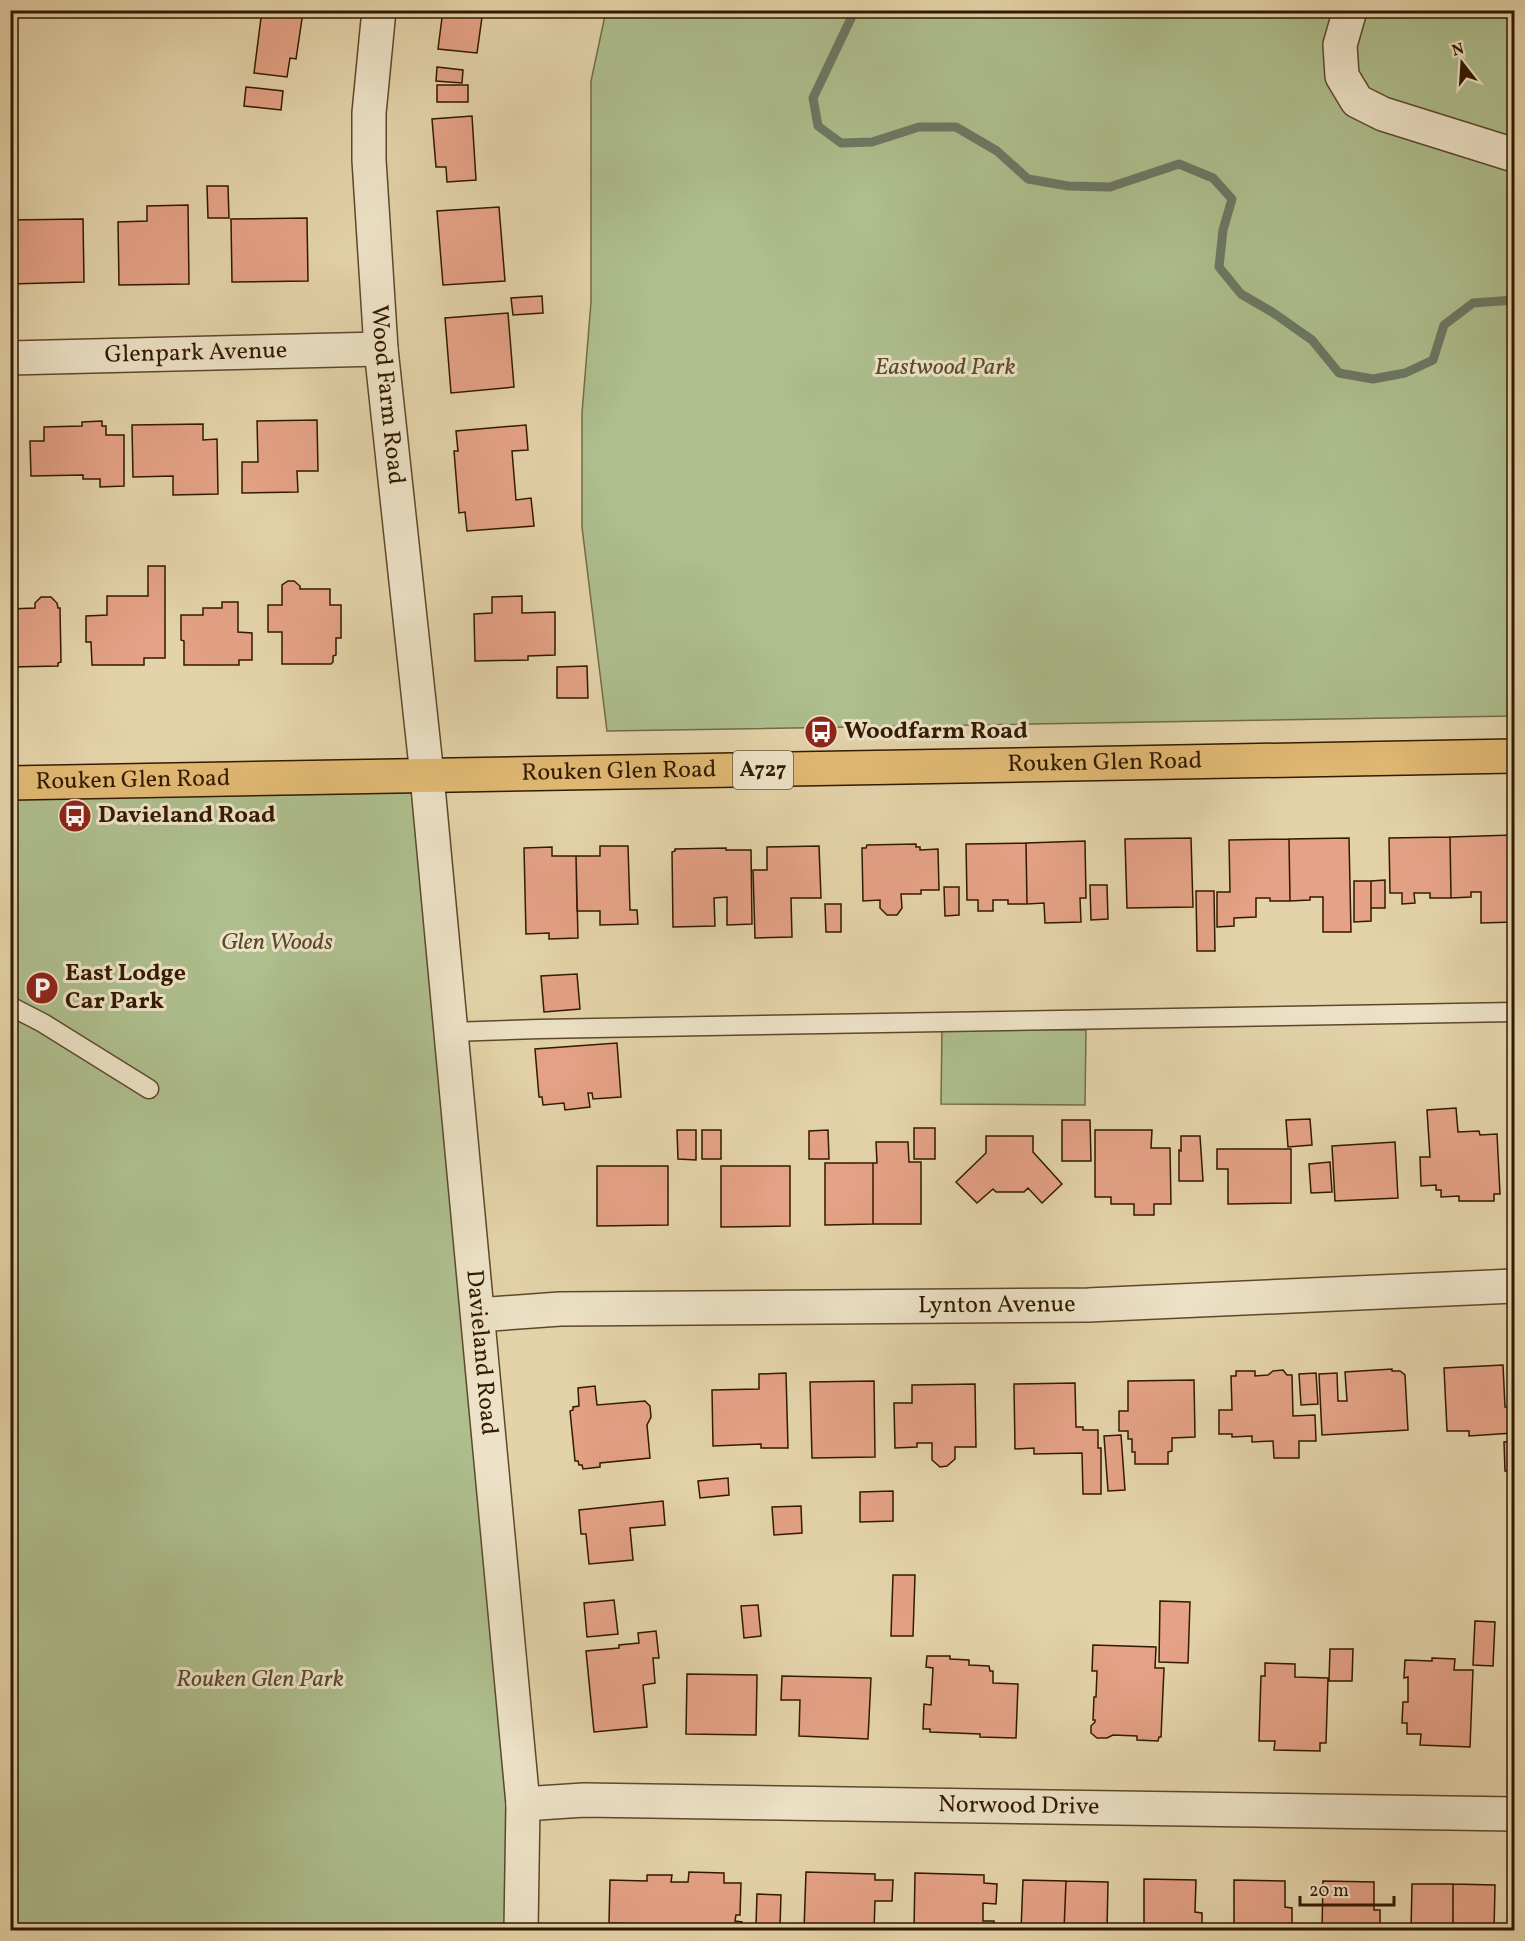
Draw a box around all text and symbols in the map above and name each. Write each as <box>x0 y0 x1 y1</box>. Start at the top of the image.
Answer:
north arrow <box>1432 33 1492 93</box>
text: N <box>1449 38 1467 63</box>
street label: Wood Farm Road <box>361 304 413 486</box>
street label: Glenpark Avenue <box>104 334 288 373</box>
park label: Eastwood Park <box>874 351 1016 385</box>
bus stop icon: Woodfarm Road <box>803 714 839 750</box>
place label: Woodfarm Road <box>844 715 1028 749</box>
street label: Rouken Glen Road <box>1007 745 1203 782</box>
road number: A727 <box>733 751 793 789</box>
street label: Rouken Glen Road <box>521 753 717 791</box>
street label: Rouken Glen Road <box>35 762 231 800</box>
bus stop icon: Davieland Road <box>57 798 93 834</box>
place label: Davieland Road <box>98 799 276 833</box>
park label: Glen Woods <box>221 926 333 960</box>
place label: East Lodge Car Park <box>65 957 186 1019</box>
parking icon: East Lodge Car Park <box>24 970 60 1006</box>
street label: Davieland Road <box>456 1268 505 1437</box>
street label: Lynton Avenue <box>918 1288 1076 1323</box>
park label: Rouken Glen Park <box>176 1663 344 1697</box>
street label: Norwood Drive <box>938 1788 1100 1825</box>
scale bar <box>1300 1869 1394 1907</box>
text: 20 m <box>1309 1879 1349 1904</box>

